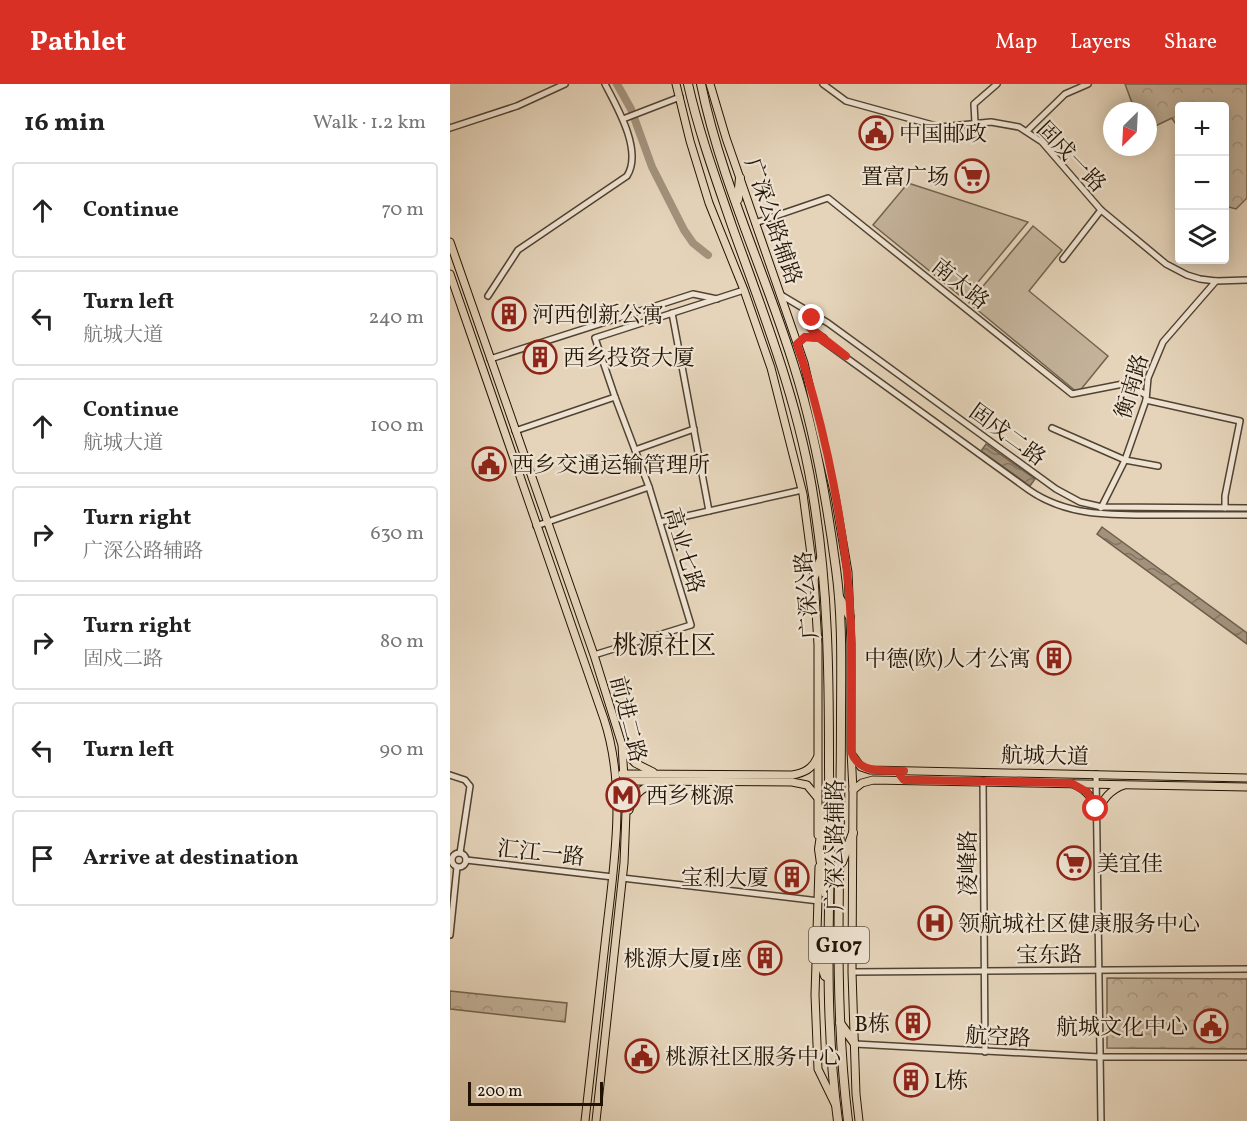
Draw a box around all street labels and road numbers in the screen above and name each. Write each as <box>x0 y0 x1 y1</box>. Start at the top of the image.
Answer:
street label: 固戍一路 <box>1028 115 1112 200</box>
street label: 广深公路辅路 <box>735 154 808 289</box>
street label: 南太路 <box>924 252 995 318</box>
street label: 衡南路 <box>1109 351 1158 423</box>
street label: 固戍二路 <box>962 398 1051 474</box>
street label: 高业七路 <box>655 504 710 597</box>
street label: 广深公路 <box>789 550 828 640</box>
street label: 前进二路 <box>601 673 652 766</box>
street label: 航城大道 <box>1001 741 1089 774</box>
street label: 广深公路辅路 <box>821 779 852 911</box>
street label: 凌峰路 <box>954 830 985 896</box>
street label: 汇江一路 <box>495 834 586 875</box>
road number: G107 <box>809 927 869 963</box>
street label: 宝东路 <box>1016 940 1082 973</box>
street label: 航空路 <box>964 1021 1032 1056</box>

